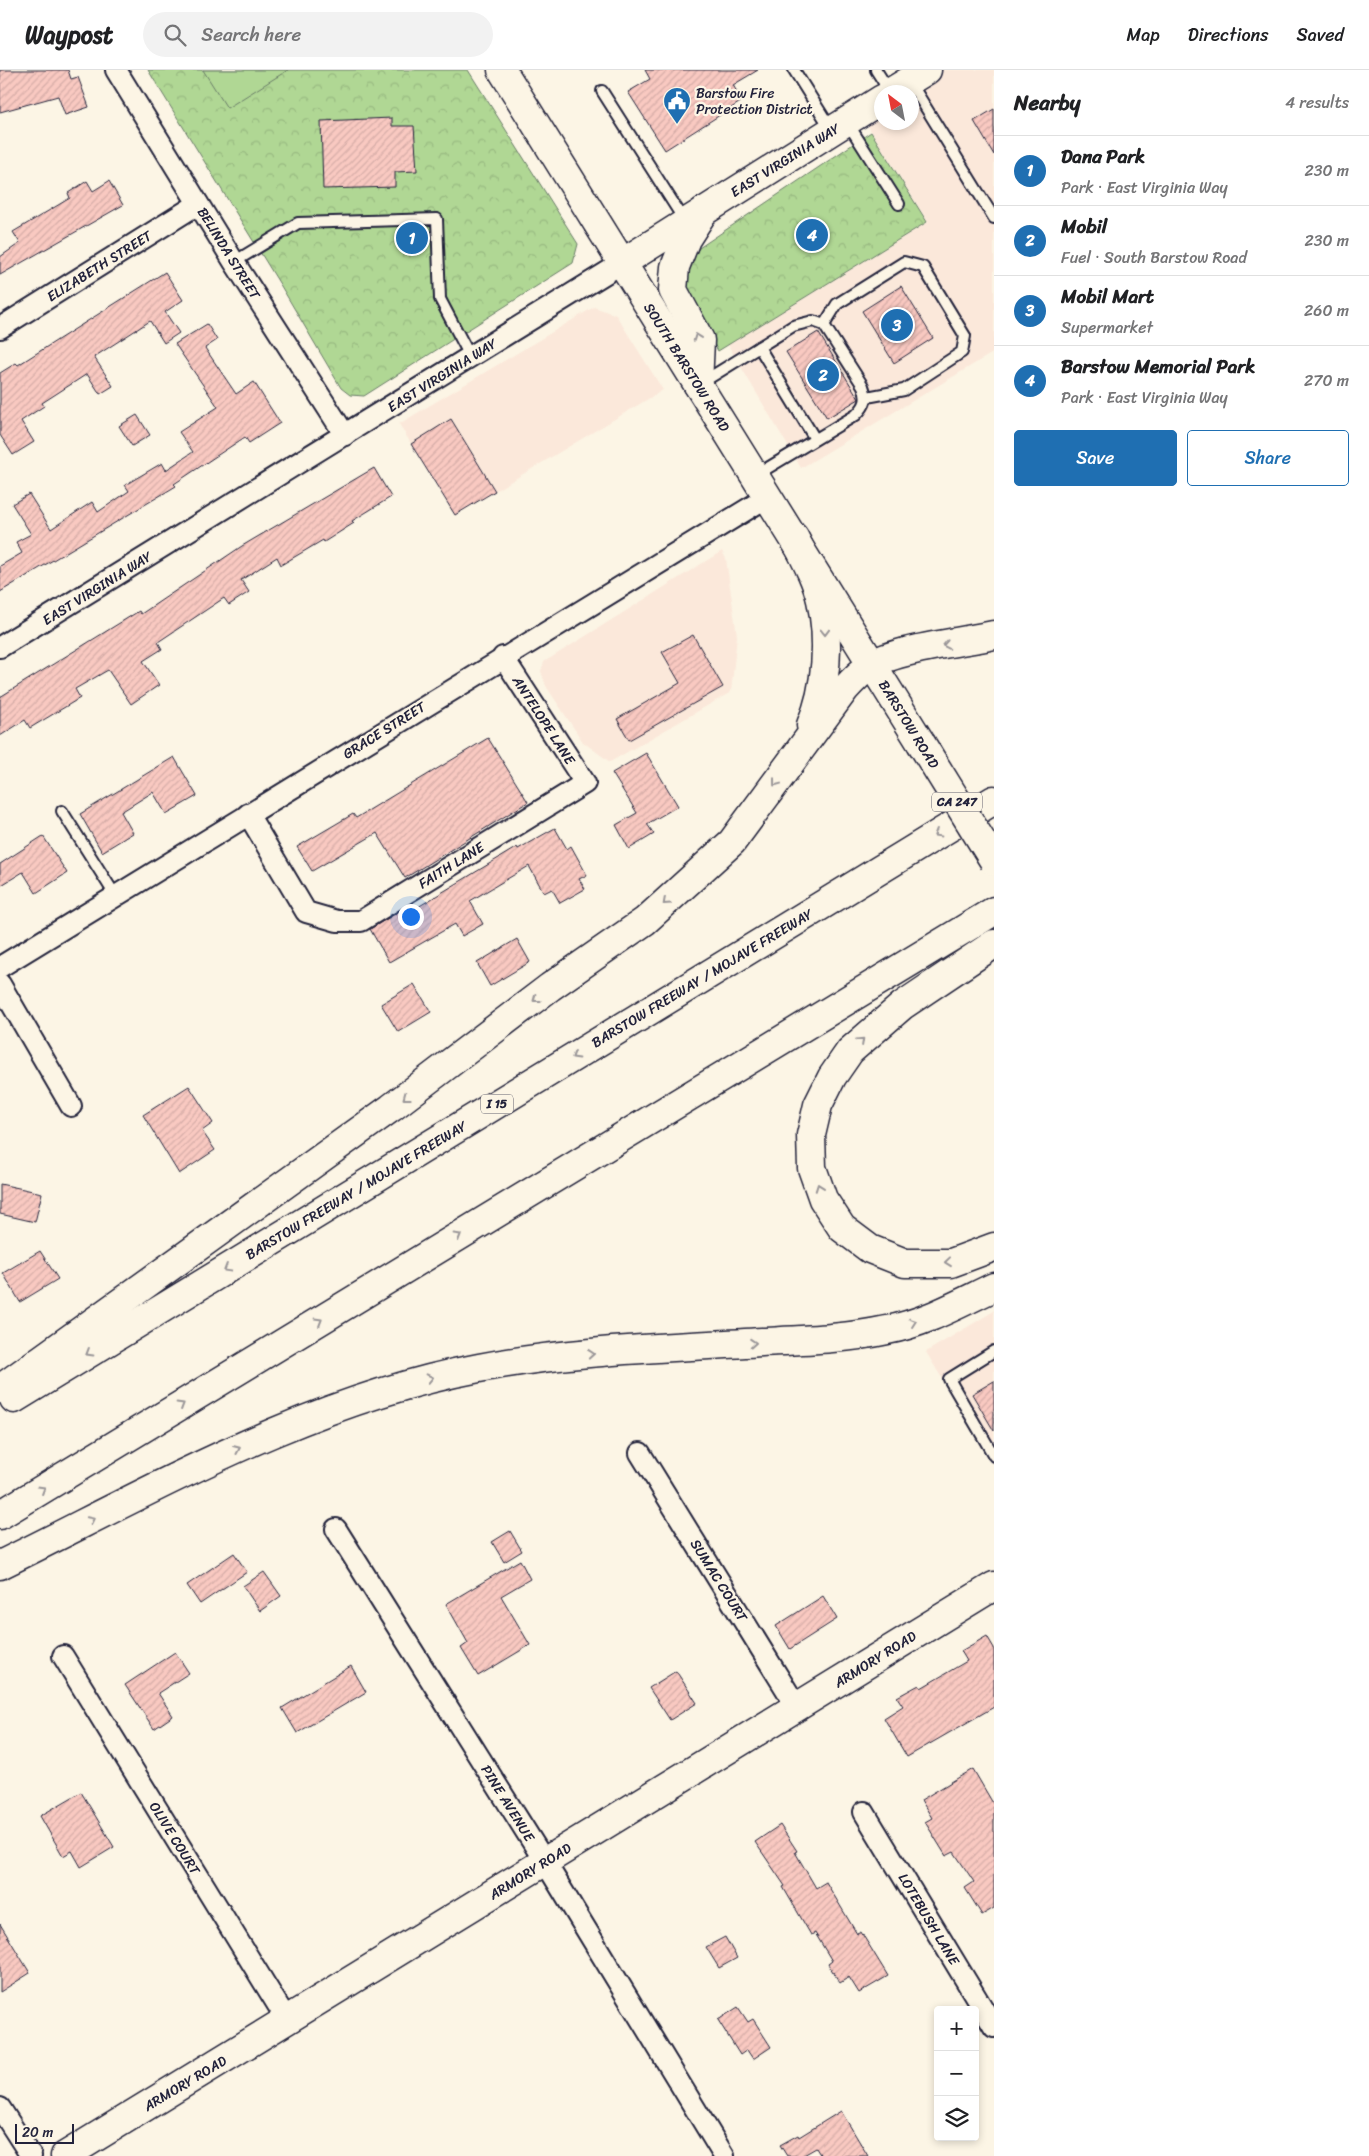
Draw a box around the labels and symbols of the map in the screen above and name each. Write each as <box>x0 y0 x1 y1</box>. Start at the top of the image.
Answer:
place label: Barstow Fire Protection District <box>696 81 813 122</box>
north arrow <box>874 85 919 130</box>
public building icon: Barstow Fire Protection District <box>662 86 692 125</box>
street label: EAST VIRGINIA WAY <box>725 116 846 204</box>
street label: BELINDA STREET <box>190 202 268 306</box>
pin: 4 <box>796 216 828 254</box>
pin: 1 <box>396 219 428 257</box>
street label: ELIZABETH STREET <box>42 223 158 309</box>
street label: SOUTH BARSTOW ROAD <box>637 298 737 437</box>
pin: 3 <box>881 306 913 344</box>
street label: EAST VIRGINIA WAY <box>382 331 503 419</box>
one-way arrow <box>693 333 703 342</box>
pin: 2 <box>807 356 839 394</box>
street label: EAST VIRGINIA WAY <box>37 544 158 632</box>
one-way arrow <box>820 628 830 636</box>
one-way arrow <box>942 639 951 649</box>
street label: ANTELOPE LANE <box>505 670 583 771</box>
street label: BARSTOW ROAD <box>871 675 946 774</box>
street label: GRACE STREET <box>338 694 432 766</box>
one-way arrow <box>773 777 782 787</box>
road number: CA 247 <box>932 792 982 812</box>
one-way arrow <box>934 828 943 838</box>
street label: FAITH LANE <box>413 835 490 896</box>
one-way arrow <box>663 896 672 905</box>
street label: BARSTOW FREEWAY / MOJAVE FREEWAY <box>587 901 819 1055</box>
your location <box>398 904 424 930</box>
one-way arrow <box>532 993 541 1002</box>
one-way arrow <box>855 1038 864 1047</box>
one-way arrow <box>571 1050 580 1059</box>
one-way arrow <box>402 1091 412 1100</box>
road number: I 15 <box>481 1094 513 1114</box>
street label: BARSTOW FREEWAY / MOJAVE FREEWAY <box>241 1113 473 1267</box>
one-way arrow <box>815 1184 825 1192</box>
one-way arrow <box>453 1233 462 1243</box>
one-way arrow <box>943 1256 951 1267</box>
one-way arrow <box>224 1262 233 1272</box>
one-way arrow <box>314 1317 323 1327</box>
one-way arrow <box>909 1318 917 1328</box>
one-way arrow <box>749 1337 757 1348</box>
one-way arrow <box>85 1347 94 1357</box>
one-way arrow <box>587 1349 595 1360</box>
one-way arrow <box>426 1373 435 1384</box>
one-way arrow <box>175 1401 184 1411</box>
one-way arrow <box>232 1444 241 1455</box>
one-way arrow <box>36 1486 45 1496</box>
one-way arrow <box>86 1516 95 1526</box>
street label: SUMAC COURT <box>683 1534 755 1627</box>
street label: ARMORY ROAD <box>828 1624 922 1695</box>
street label: PINE AVENUE <box>474 1760 542 1848</box>
street label: OLIVE COURT <box>142 1797 208 1881</box>
street label: ARMORY ROAD <box>483 1836 577 1907</box>
street label: LOTEBUSH LANE <box>891 1868 967 1971</box>
street label: ARMORY ROAD <box>138 2048 232 2119</box>
scale bar <box>15 2121 74 2144</box>

